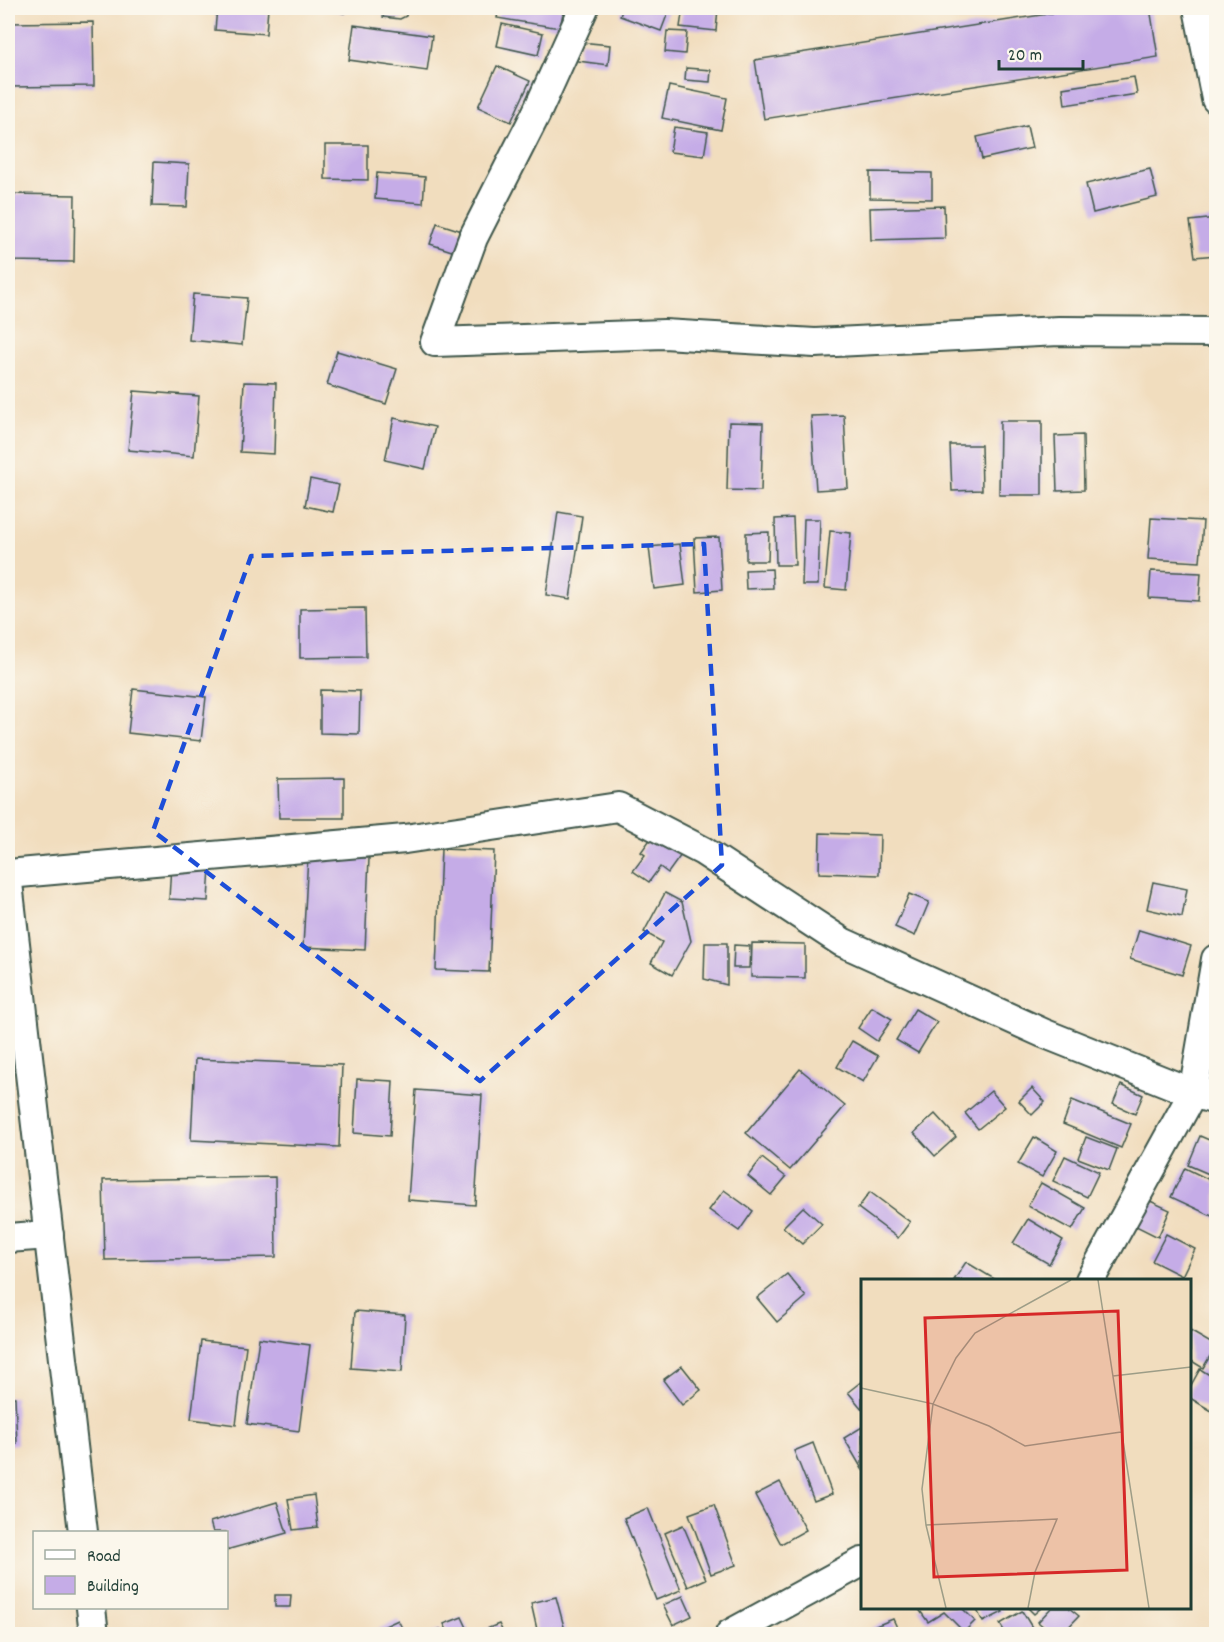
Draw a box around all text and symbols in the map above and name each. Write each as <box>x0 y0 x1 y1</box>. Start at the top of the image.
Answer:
scale bar <box>999 33 1083 71</box>
text: 20 m <box>1008 44 1042 69</box>
inset map <box>861 1279 1191 1609</box>
legend <box>33 1531 228 1609</box>
text: Road <box>87 1545 121 1570</box>
text: Building <box>87 1575 139 1600</box>

